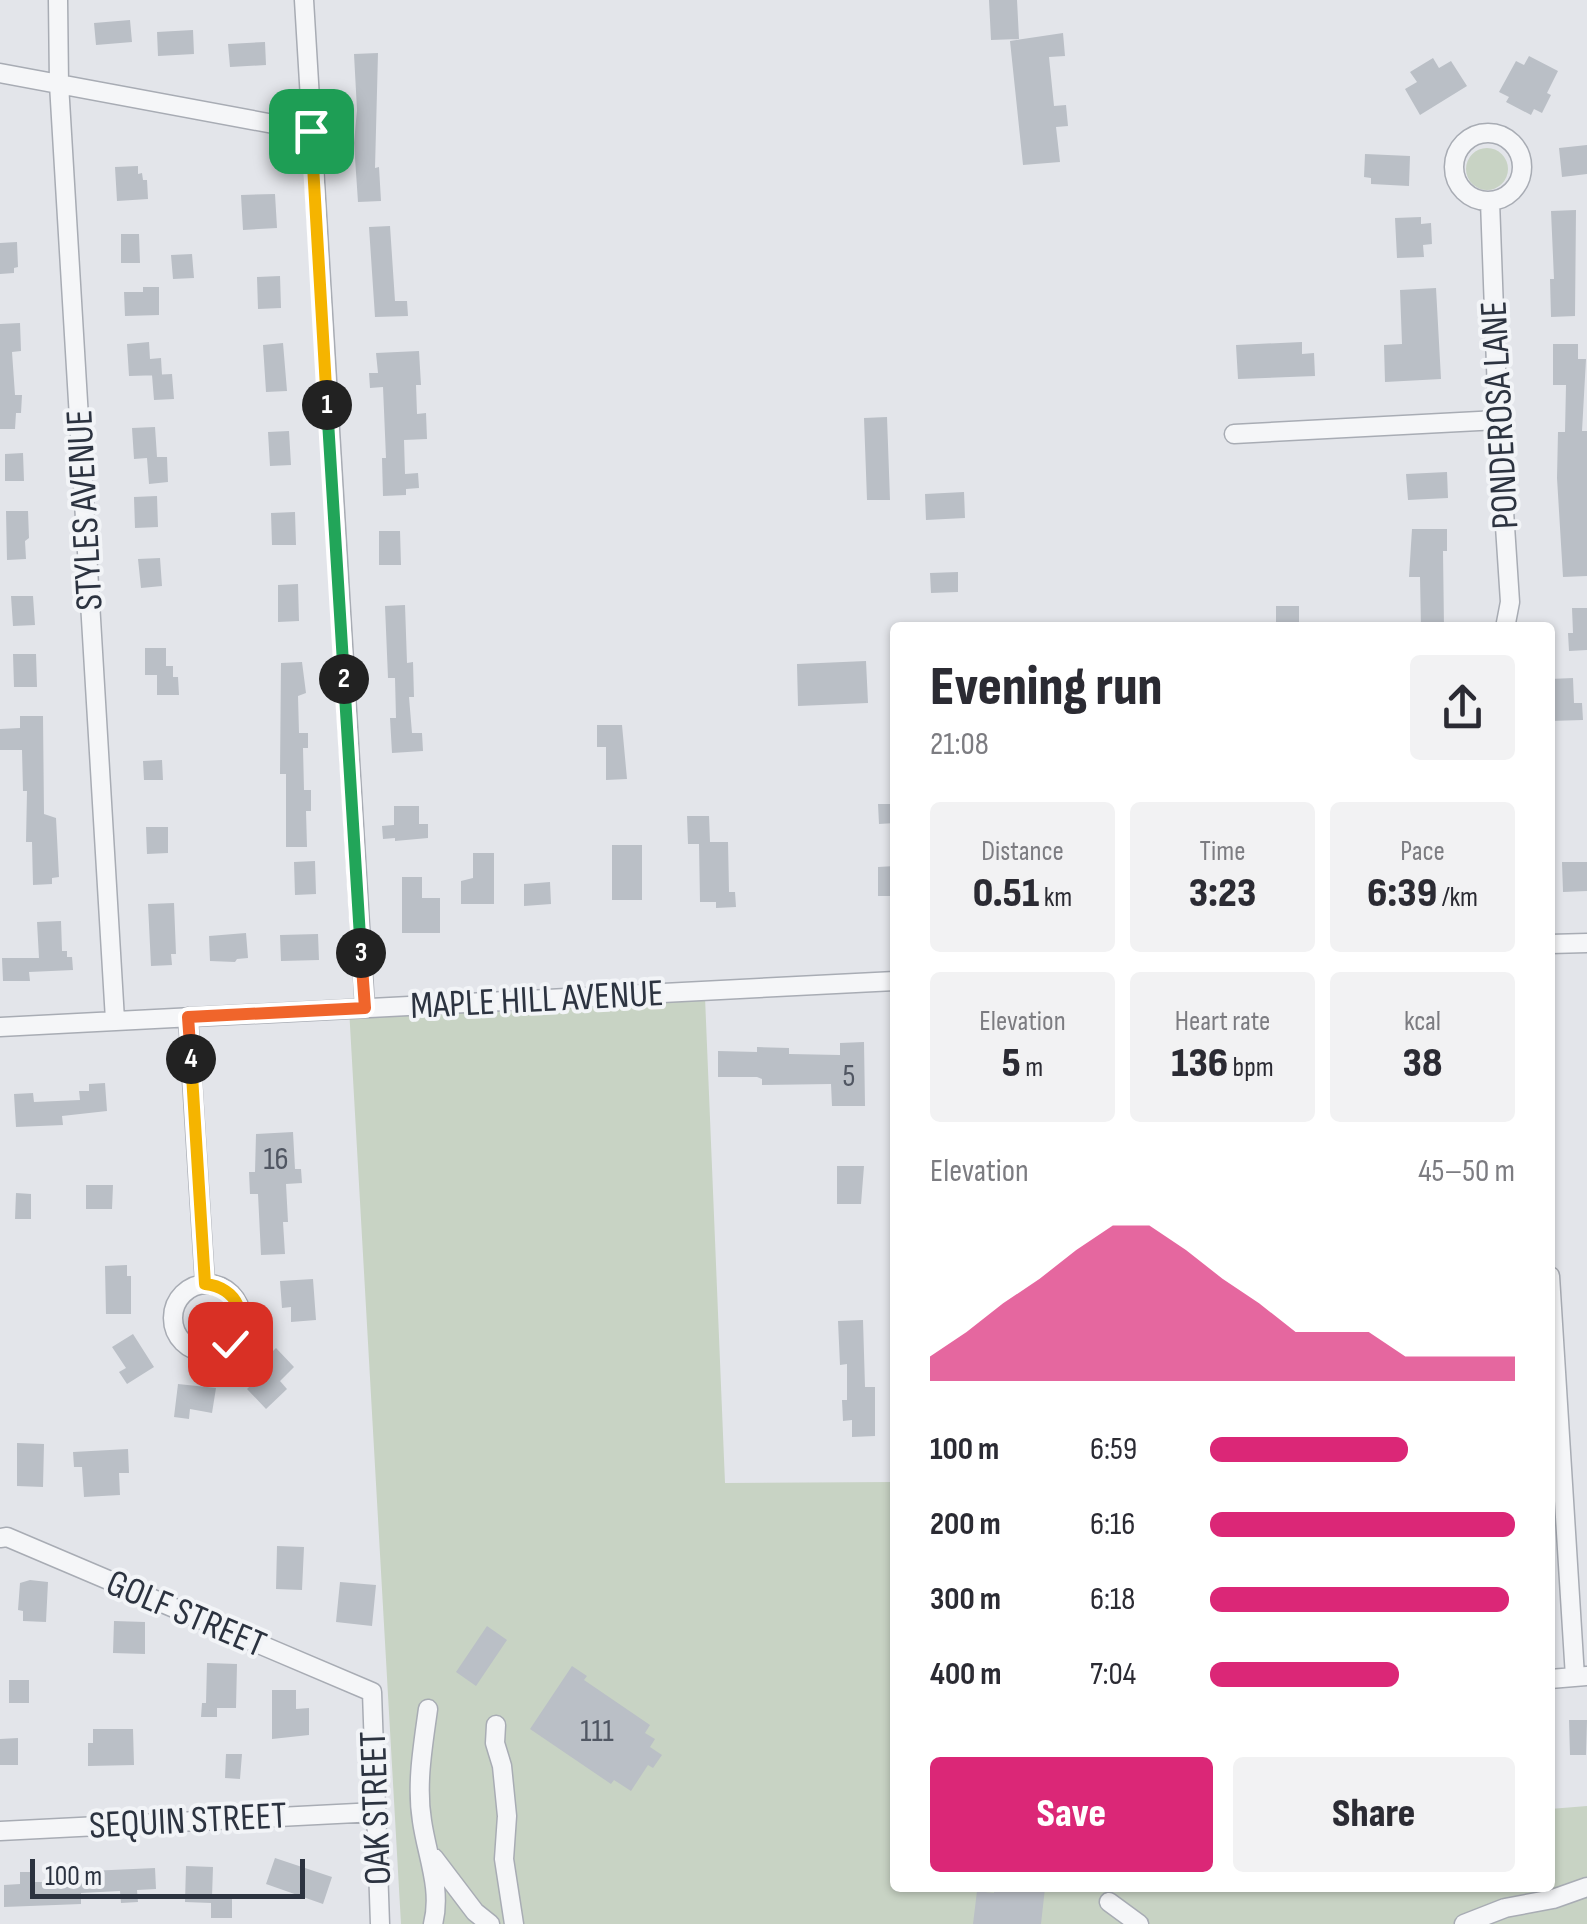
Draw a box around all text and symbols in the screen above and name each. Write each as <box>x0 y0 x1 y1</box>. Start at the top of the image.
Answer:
pin <box>269 89 354 174</box>
icon: arrive <box>284 104 339 159</box>
street label: PONDEROSA LANE <box>1472 300 1528 530</box>
pin: 1 <box>302 380 352 430</box>
text: 1 <box>322 388 332 421</box>
street label: STYLES AVENUE <box>57 408 113 612</box>
pin: 2 <box>319 654 369 704</box>
text: Evening run <box>930 654 1163 721</box>
button: share <box>1410 655 1515 760</box>
text: 2 <box>338 662 350 695</box>
text: 21:08 <box>930 725 989 764</box>
text: Distance <box>981 835 1064 868</box>
text: Time <box>1200 835 1245 868</box>
text: Pace <box>1400 835 1445 868</box>
text: 0.51 <box>973 868 1039 919</box>
text: 3:23 <box>1189 868 1256 919</box>
text: 6:39 <box>1367 868 1437 919</box>
text: km <box>1039 881 1072 914</box>
text: /km <box>1437 881 1478 914</box>
pin: 3 <box>336 928 386 978</box>
text: 3 <box>355 936 367 969</box>
street label: MAPLE HILL AVENUE <box>409 971 665 1029</box>
text: Elevation <box>979 1005 1066 1038</box>
text: Heart rate <box>1175 1005 1270 1038</box>
text: kcal <box>1404 1005 1441 1038</box>
pin: 4 <box>166 1034 216 1084</box>
text: 5 <box>1002 1038 1021 1089</box>
text: 136 <box>1171 1038 1228 1089</box>
text: 38 <box>1403 1038 1442 1089</box>
text: 4 <box>184 1042 198 1075</box>
text: m <box>1021 1051 1043 1084</box>
text: bpm <box>1228 1051 1274 1084</box>
house number: 5 <box>843 1057 855 1096</box>
house number: 16 <box>263 1140 289 1179</box>
text: Elevation <box>930 1152 1029 1191</box>
text: 45–50 m <box>1418 1152 1515 1191</box>
pin <box>188 1302 273 1387</box>
icon: check <box>203 1317 258 1372</box>
text: 100 m <box>930 1430 999 1469</box>
text: 6:59 <box>1090 1430 1137 1469</box>
text: 200 m <box>930 1505 1001 1544</box>
text: 6:16 <box>1090 1505 1135 1544</box>
street label: GOLF STREET <box>100 1560 272 1668</box>
text: 300 m <box>930 1580 1001 1619</box>
text: 6:18 <box>1090 1580 1135 1619</box>
text: 400 m <box>930 1655 1002 1694</box>
text: 7:04 <box>1090 1655 1136 1694</box>
house number: 111 <box>580 1712 614 1751</box>
street label: OAK STREET <box>351 1730 401 1886</box>
button: Save <box>930 1757 1213 1872</box>
button: Share <box>1233 1757 1515 1872</box>
street label: SEQUIN STREET <box>88 1793 288 1849</box>
scale bar <box>30 1854 305 1898</box>
text: 100 m <box>45 1860 102 1893</box>

